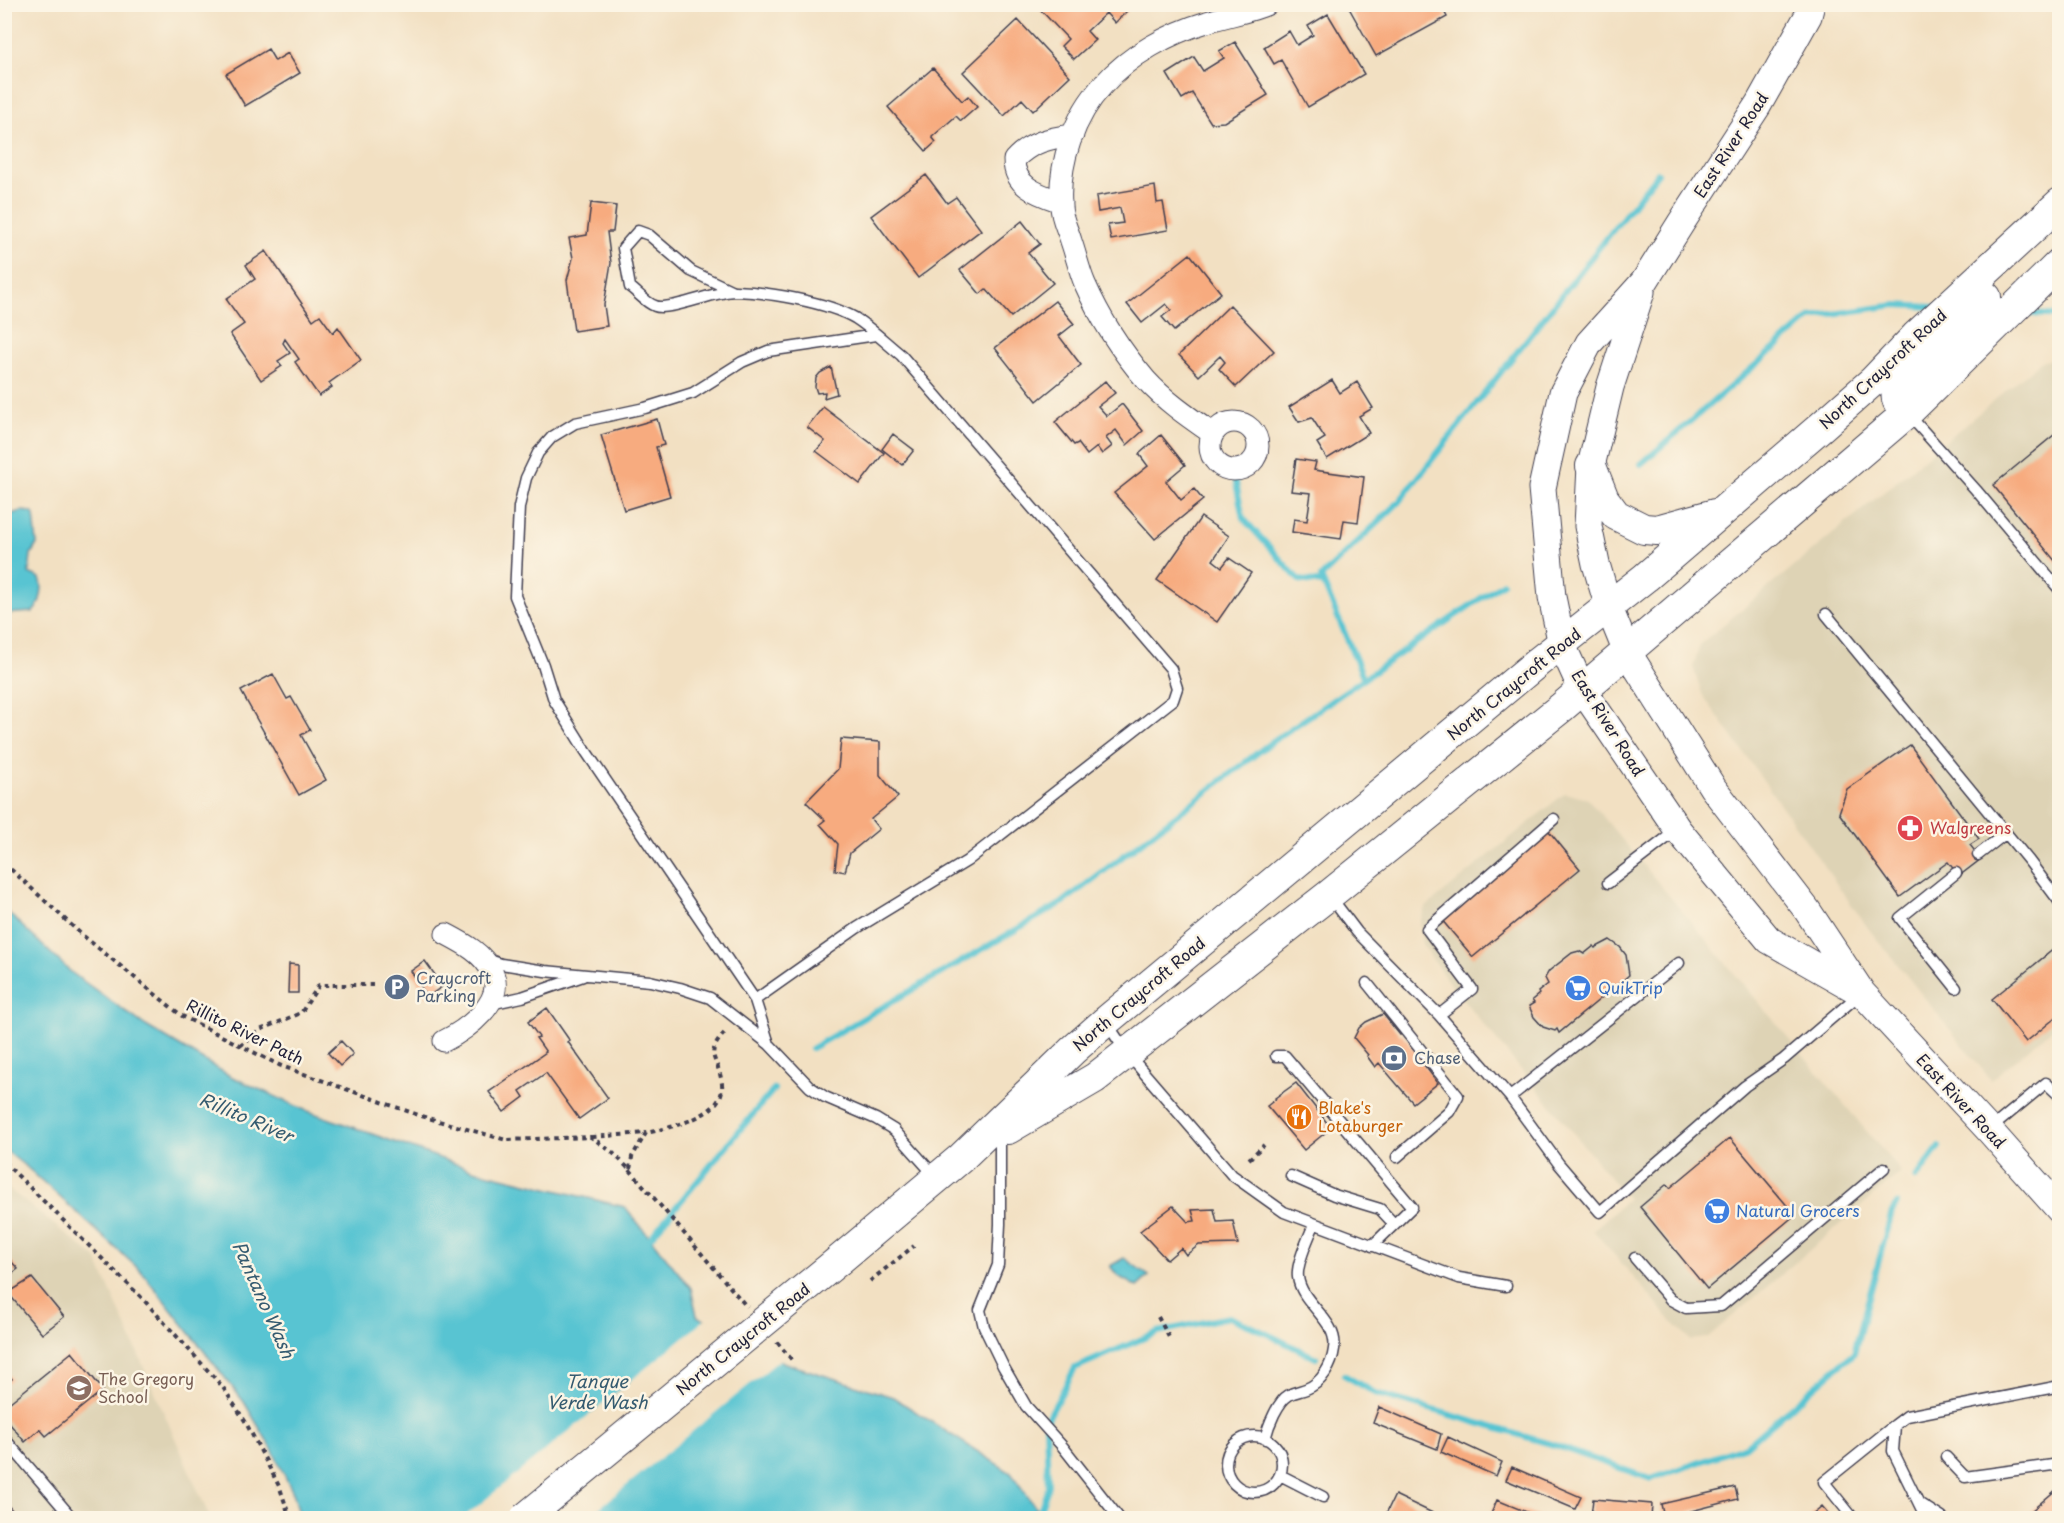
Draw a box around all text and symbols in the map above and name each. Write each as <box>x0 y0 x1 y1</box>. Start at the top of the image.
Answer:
street label: East River Road <box>1687 87 1773 202</box>
street label: North Craycroft Road <box>1813 303 1951 434</box>
street label: North Craycroft Road <box>1441 621 1586 745</box>
street label: East River Road <box>1566 665 1651 780</box>
pharmacy icon: Walgreens <box>1895 813 1925 843</box>
place label: Walgreens <box>1930 815 2011 839</box>
street label: North Craycroft Road <box>1067 930 1210 1056</box>
place label: Craycroft Parking <box>416 965 492 1007</box>
parking icon: Craycroft Parking <box>382 972 412 1002</box>
supermarket icon: QuikTrip <box>1563 973 1593 1003</box>
place label: QuikTrip <box>1598 975 1663 999</box>
street label: Rillito River Path <box>183 992 308 1070</box>
bank icon: Chase <box>1379 1043 1409 1073</box>
place label: Chase <box>1414 1045 1461 1069</box>
street label: East River Road <box>1911 1048 2012 1153</box>
water label: Rillito River <box>196 1085 300 1149</box>
place label: Blake's Lotaburger <box>1318 1095 1403 1137</box>
restaurant icon: Blake's Lotaburger <box>1284 1102 1314 1132</box>
supermarket icon: Natural Grocers <box>1702 1196 1732 1226</box>
place label: Natural Grocers <box>1736 1198 1859 1222</box>
water label: Pantano Wash <box>227 1237 302 1363</box>
street label: North Craycroft Road <box>670 1276 815 1400</box>
place label: The Gregory School <box>98 1366 194 1408</box>
water label: Tanque Verde Wash <box>547 1367 648 1415</box>
school or university icon: The Gregory School <box>64 1373 94 1403</box>

